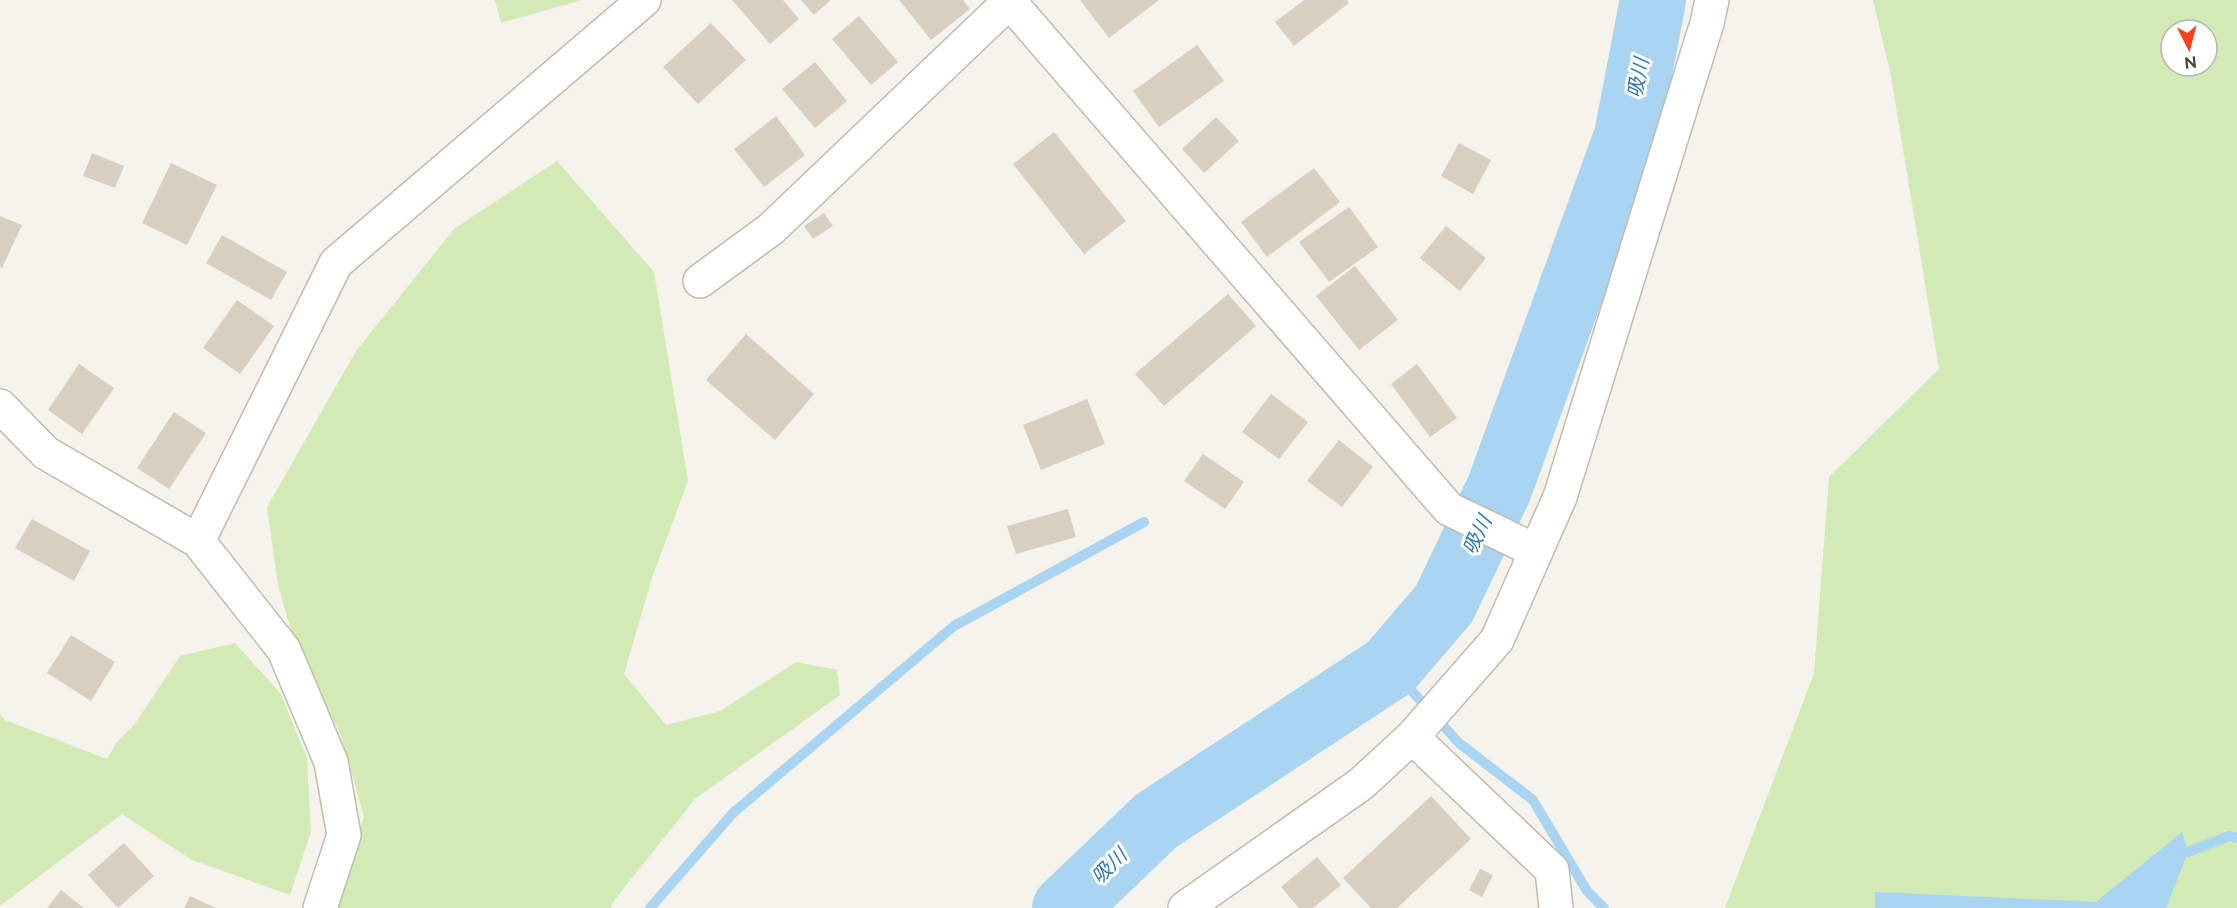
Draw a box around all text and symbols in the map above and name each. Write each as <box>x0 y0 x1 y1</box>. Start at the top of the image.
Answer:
north arrow <box>2159 18 2219 78</box>
text: N <box>2183 52 2198 73</box>
water label: 吸川 <box>1622 54 1654 100</box>
water label: 吸川 <box>1457 510 1497 558</box>
water label: 吸川 <box>1086 842 1133 889</box>

